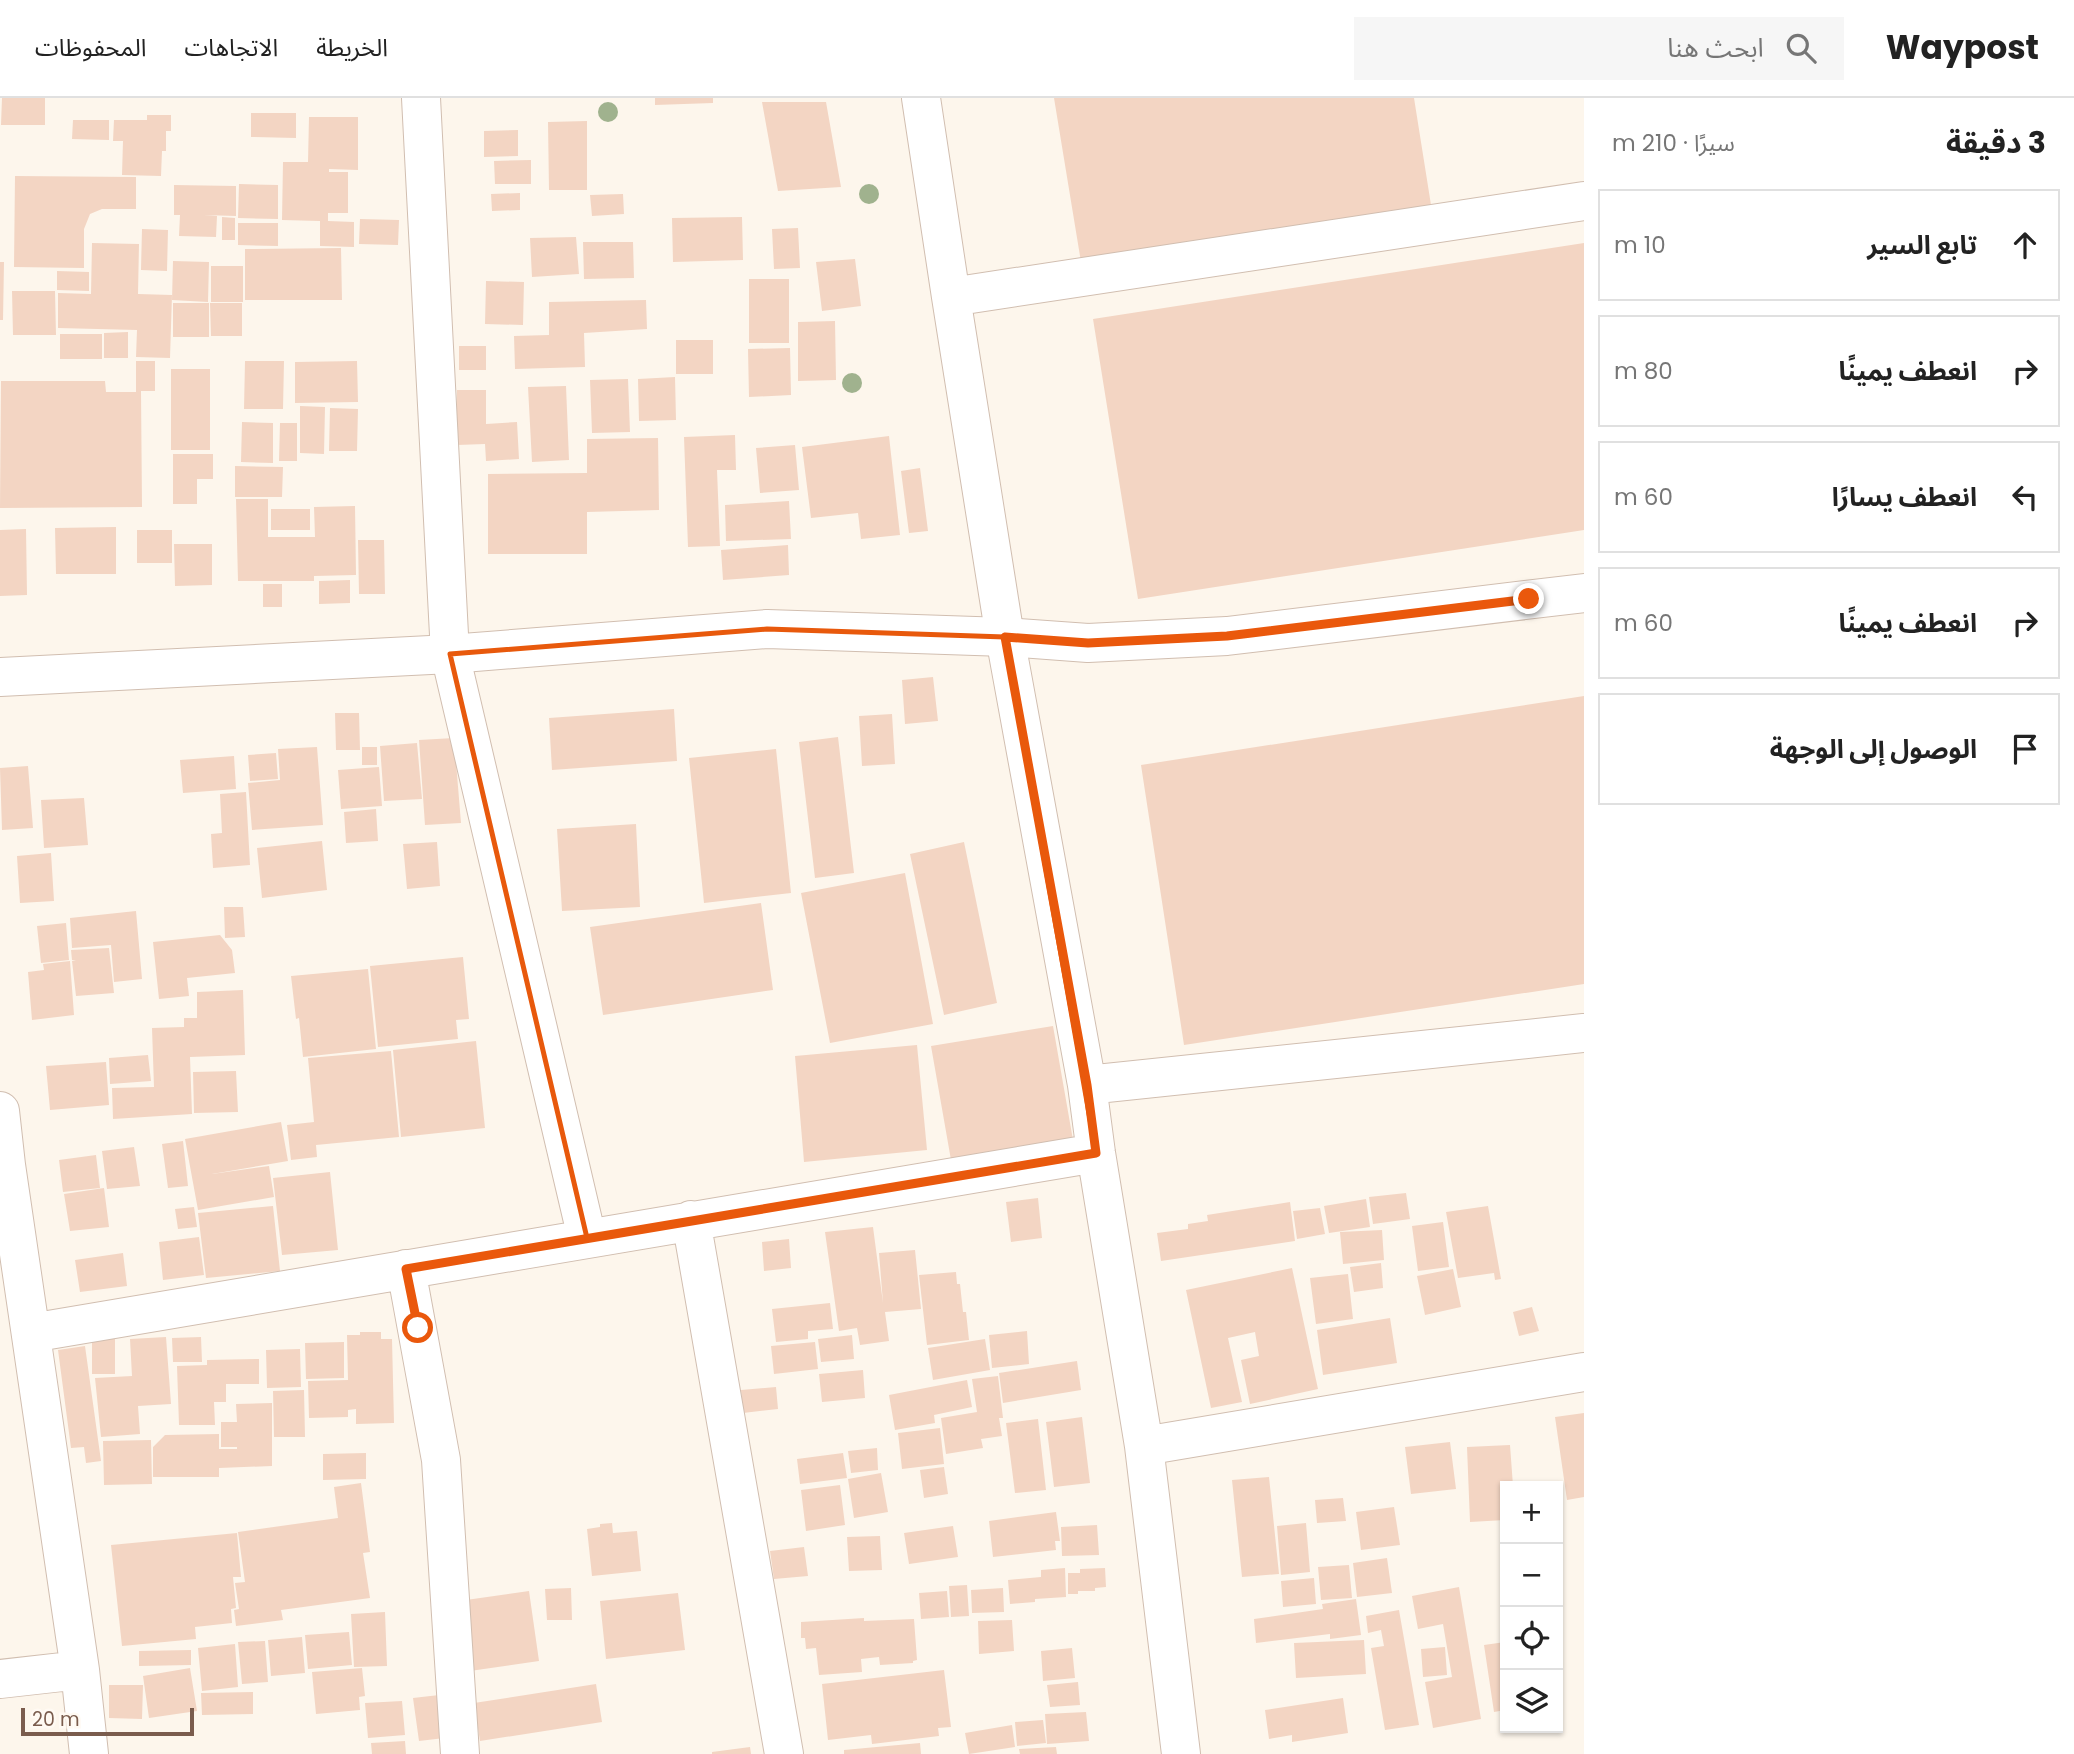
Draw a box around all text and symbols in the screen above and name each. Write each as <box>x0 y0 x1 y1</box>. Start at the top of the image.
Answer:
search box <box>1354 17 1844 80</box>
text: Waypost <box>1886 24 2039 71</box>
icon: search <box>1782 29 1820 67</box>
text: ابحث هنا <box>1667 30 1764 66</box>
text: المحفوظات <box>35 31 146 64</box>
text: الاتجاهات <box>184 31 278 64</box>
text: الخريطة <box>316 31 388 64</box>
text: 3 دقيقة <box>1946 121 2046 164</box>
text: سيرًا · 210 m <box>1612 127 1735 159</box>
icon: ahead <box>2006 226 2044 264</box>
text: تابع السير <box>1867 227 1977 263</box>
text: 10 m <box>1614 229 1666 261</box>
icon: right <box>2006 352 2044 390</box>
text: انعطف يمينًا <box>1839 353 1977 389</box>
text: 80 m <box>1614 355 1673 387</box>
icon: left <box>2006 478 2044 516</box>
text: انعطف يسارًا <box>1832 479 1977 515</box>
text: 60 m <box>1614 481 1673 513</box>
route end <box>1513 583 1544 614</box>
icon: right <box>2006 604 2044 642</box>
text: انعطف يمينًا <box>1839 605 1977 641</box>
text: 60 m <box>1614 607 1673 639</box>
icon: arrive <box>2006 730 2044 768</box>
text: الوصول إلى الوجهة <box>1770 731 1977 767</box>
route start <box>402 1312 433 1343</box>
map controls <box>1500 1481 1563 1733</box>
button: + <box>1500 1481 1563 1544</box>
button: − <box>1500 1544 1563 1607</box>
button: locate <box>1500 1607 1563 1670</box>
button: layers <box>1500 1670 1563 1733</box>
scale bar <box>21 1705 194 1737</box>
text: 20 m <box>32 1706 80 1733</box>

